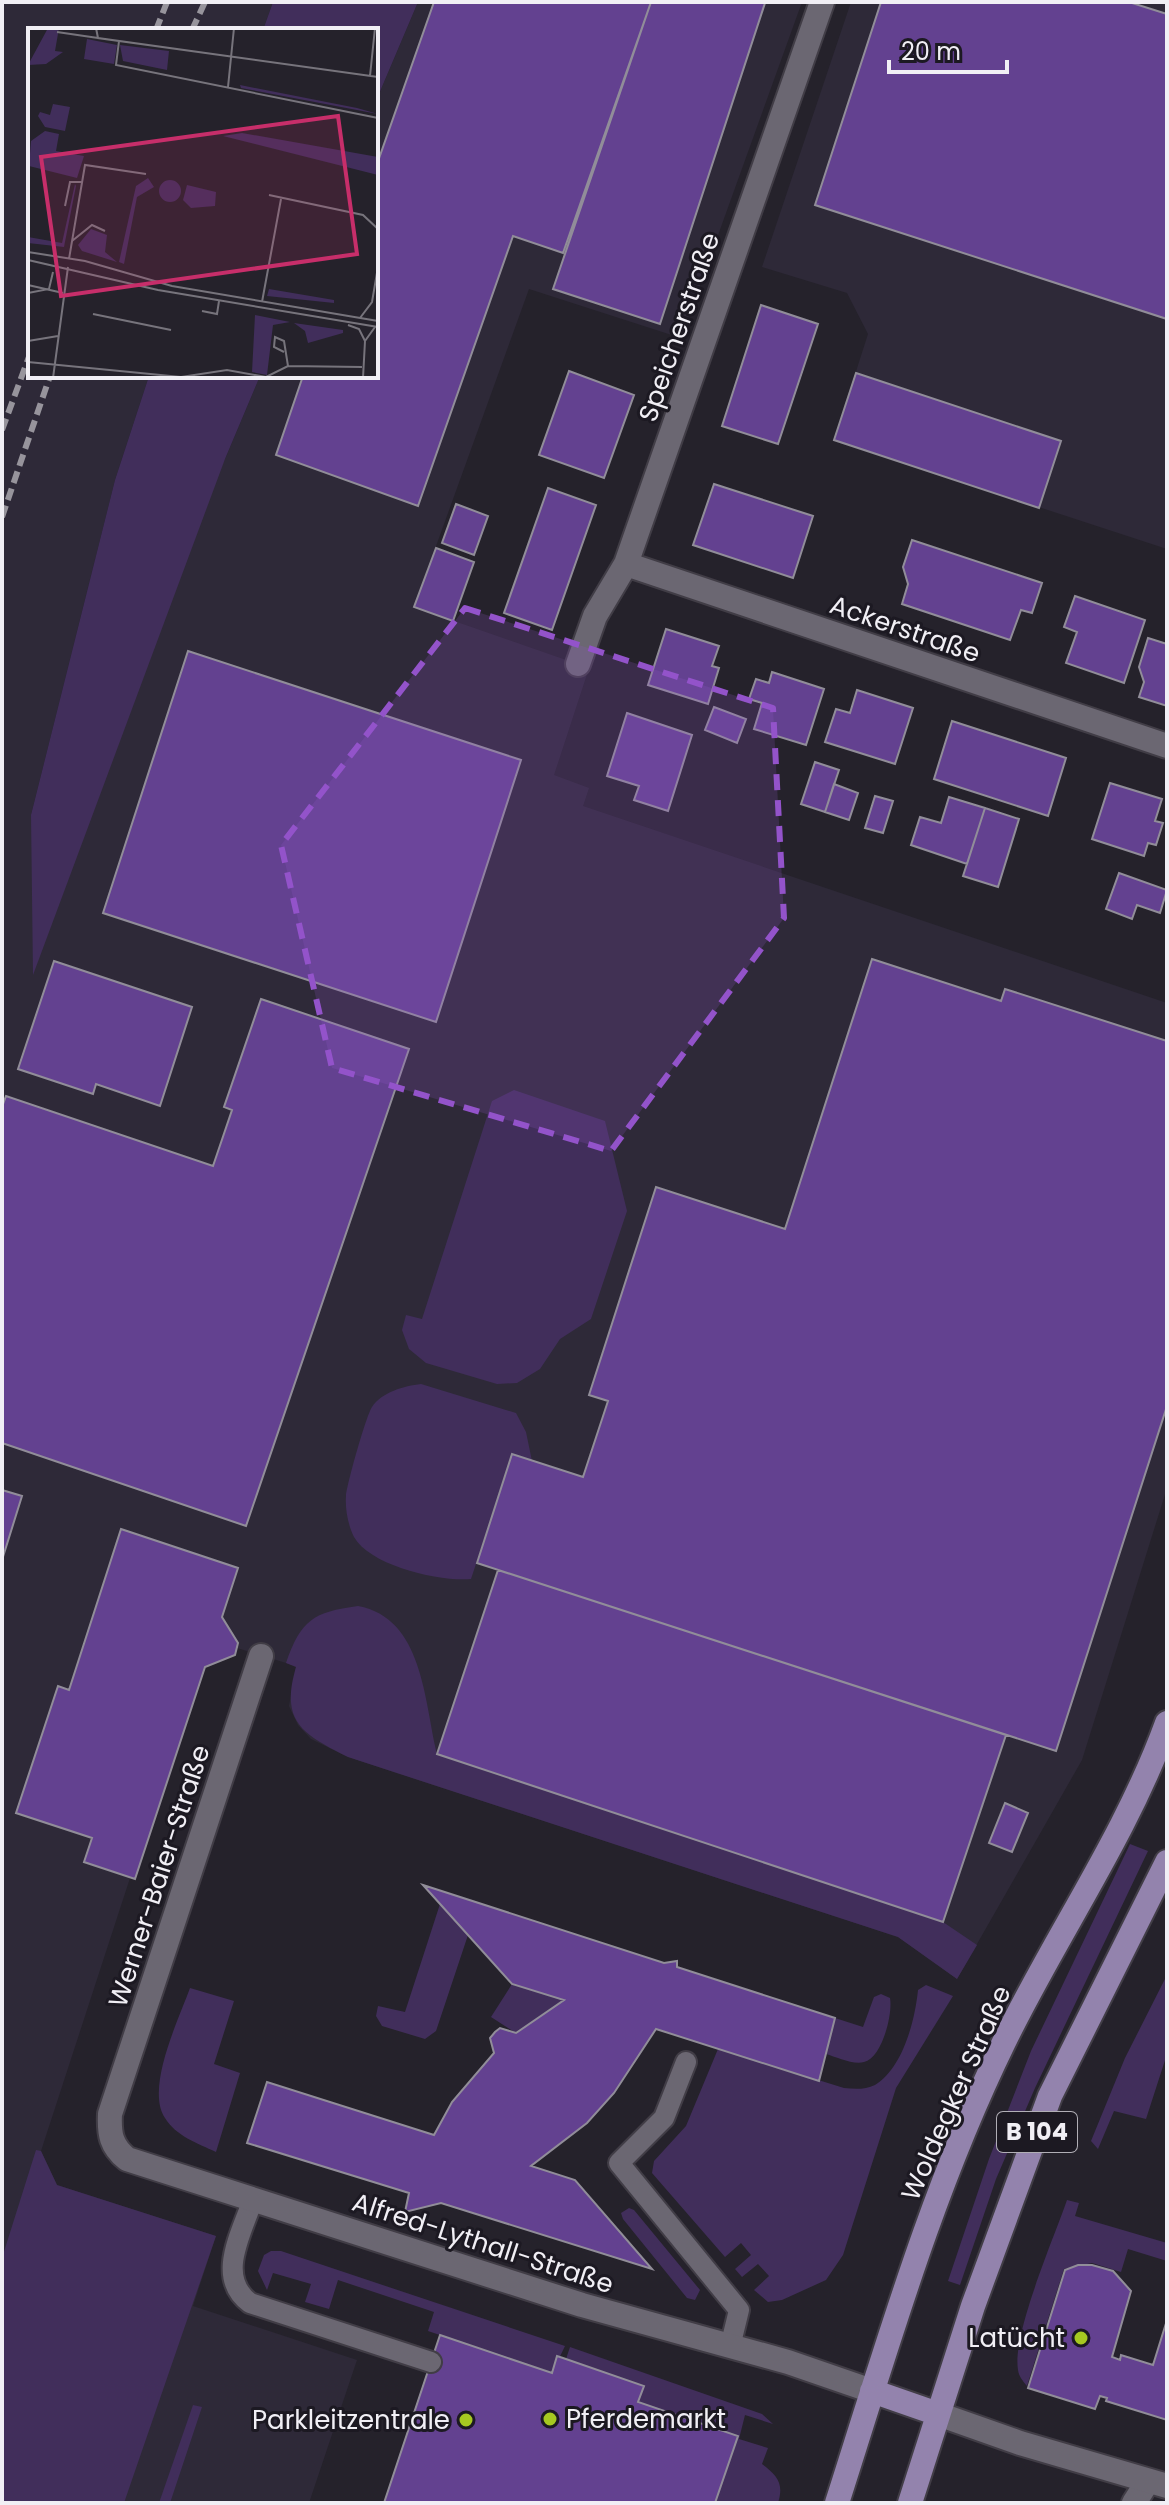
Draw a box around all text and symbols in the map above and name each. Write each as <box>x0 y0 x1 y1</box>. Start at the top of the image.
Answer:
scale bar <box>889 24 1007 74</box>
inset map <box>28 28 378 378</box>
text: 20 m <box>901 35 961 68</box>
street label: Speicherstraße <box>630 228 728 426</box>
street label: Ackerstraße <box>825 586 985 672</box>
street label: Werner-Baier-Straße <box>100 1740 218 2012</box>
street label: Woldegker Straße <box>892 1980 1020 2206</box>
road number: B 104 <box>997 2112 1077 2152</box>
street label: Alfred-Lythall-Straße <box>348 2184 618 2302</box>
place label: Latücht <box>968 2320 1065 2356</box>
marker: Latücht <box>1072 2329 1090 2347</box>
place label: Pferdemarkt <box>566 2401 726 2437</box>
place label: Parkleitzentrale <box>252 2402 450 2438</box>
marker: Pferdemarkt <box>541 2410 559 2428</box>
marker: Parkleitzentrale <box>457 2411 475 2429</box>

